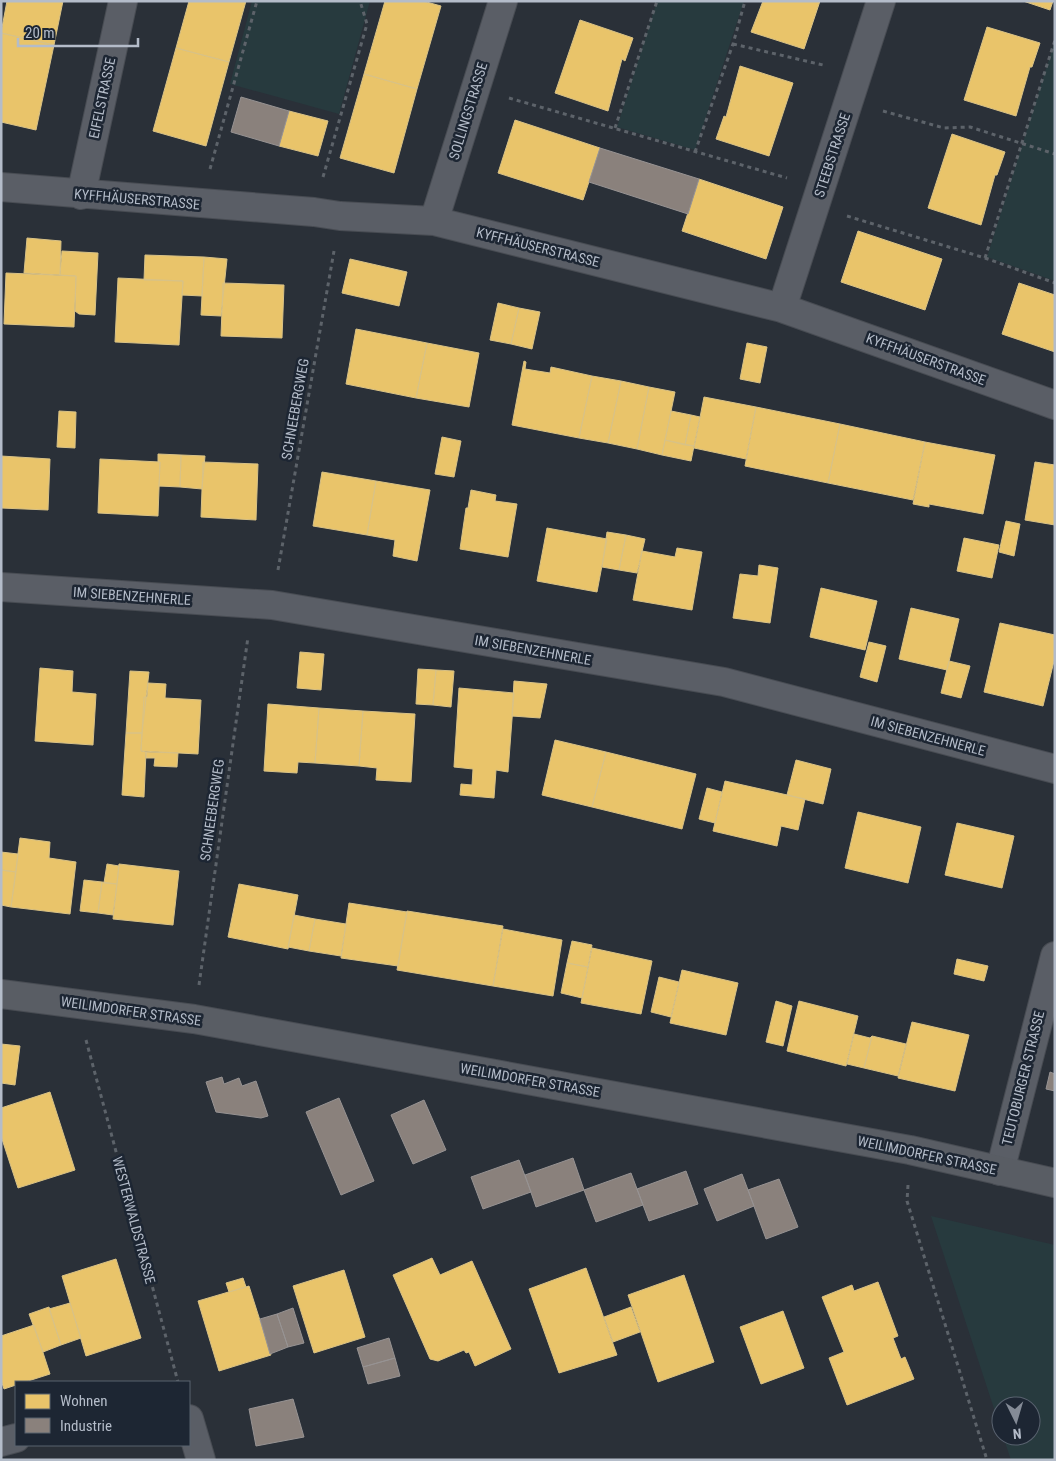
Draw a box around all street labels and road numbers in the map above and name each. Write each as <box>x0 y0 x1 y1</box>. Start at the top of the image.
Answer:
street label: EIFELSTRASSE <box>86 56 118 140</box>
street label: SOLLINGSTRASSE <box>446 60 490 162</box>
street label: STEEBSTRASSE <box>811 111 853 199</box>
street label: KYFFHÄUSERSTRASSE <box>73 186 201 212</box>
street label: KYFFHÄUSERSTRASSE <box>475 224 601 270</box>
street label: KYFFHÄUSERSTRASSE <box>864 330 988 388</box>
street label: SCHNEEBERGWEG <box>278 357 312 461</box>
street label: IM SIEBENZEHNERLE <box>73 584 191 608</box>
street label: IM SIEBENZEHNERLE <box>474 632 592 668</box>
street label: IM SIEBENZEHNERLE <box>869 713 987 759</box>
street label: SCHNEEBERGWEG <box>197 758 227 862</box>
street label: WEILIMDORFER STRASSE <box>60 993 202 1029</box>
street label: TEUTOBURGER STRASSE <box>999 1009 1047 1147</box>
street label: WEILIMDORFER STRASSE <box>459 1060 601 1100</box>
street label: WEILIMDORFER STRASSE <box>856 1132 998 1178</box>
street label: WESTERWALDSTRASSE <box>109 1155 159 1285</box>

